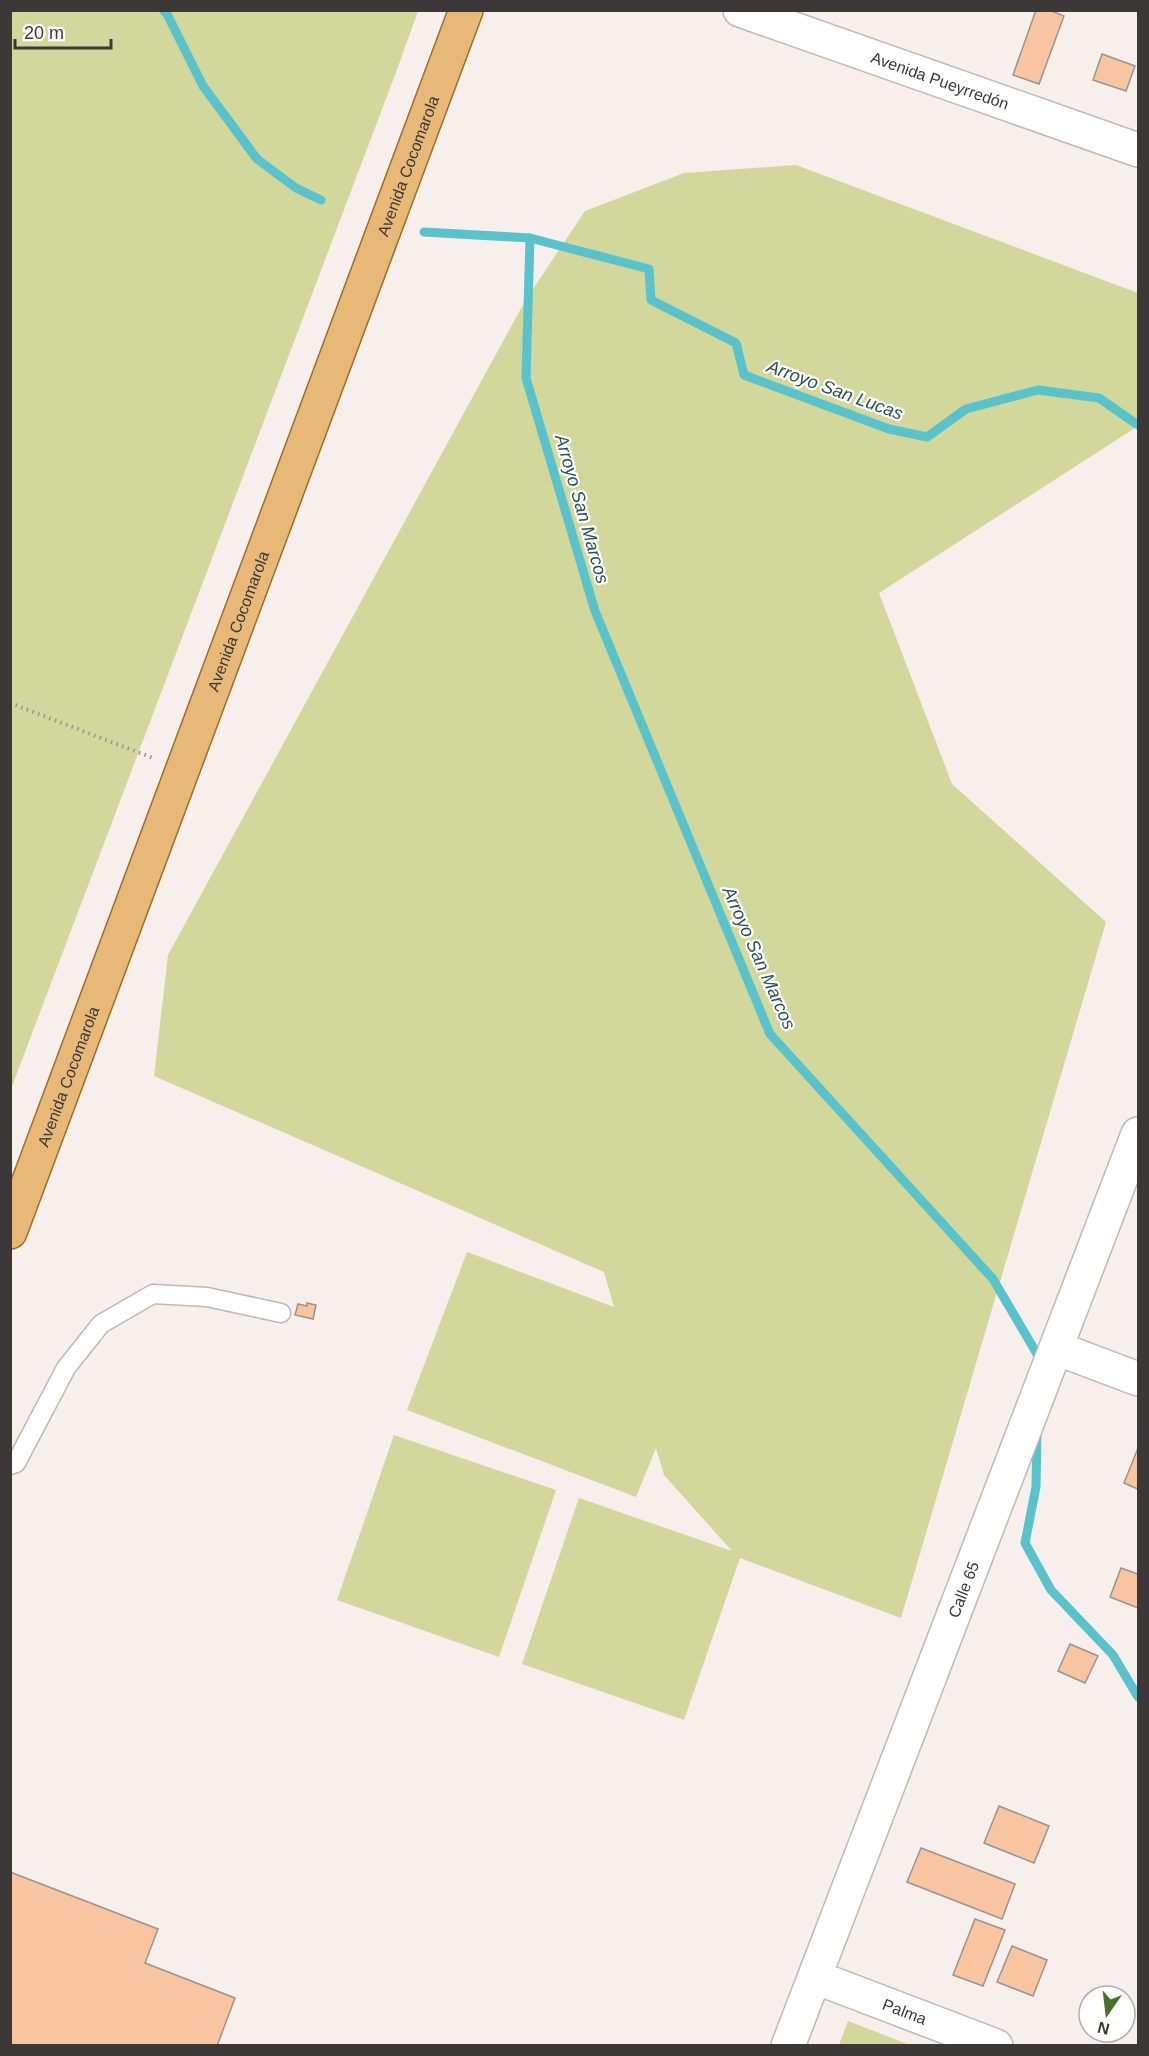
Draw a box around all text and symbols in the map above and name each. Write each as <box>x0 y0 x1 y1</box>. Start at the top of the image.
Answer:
scale bar <box>15 12 111 50</box>
text: 20 m <box>24 23 64 43</box>
street label: Avenida Pueyrredón <box>869 48 1011 112</box>
street label: Avenida Cocomarola <box>374 93 442 238</box>
water label: Arroyo San Lucas <box>763 356 906 424</box>
water label: Arroyo San Marcos <box>551 431 613 586</box>
street label: Avenida Cocomarola <box>204 549 272 694</box>
water label: Arroyo San Marcos <box>718 883 799 1032</box>
street label: Avenida Cocomarola <box>34 1004 102 1149</box>
street label: Calle 65 <box>945 1559 982 1620</box>
north arrow <box>1077 1984 1137 2044</box>
street label: Palma <box>880 1995 929 2027</box>
text: N <box>1096 2018 1111 2038</box>

